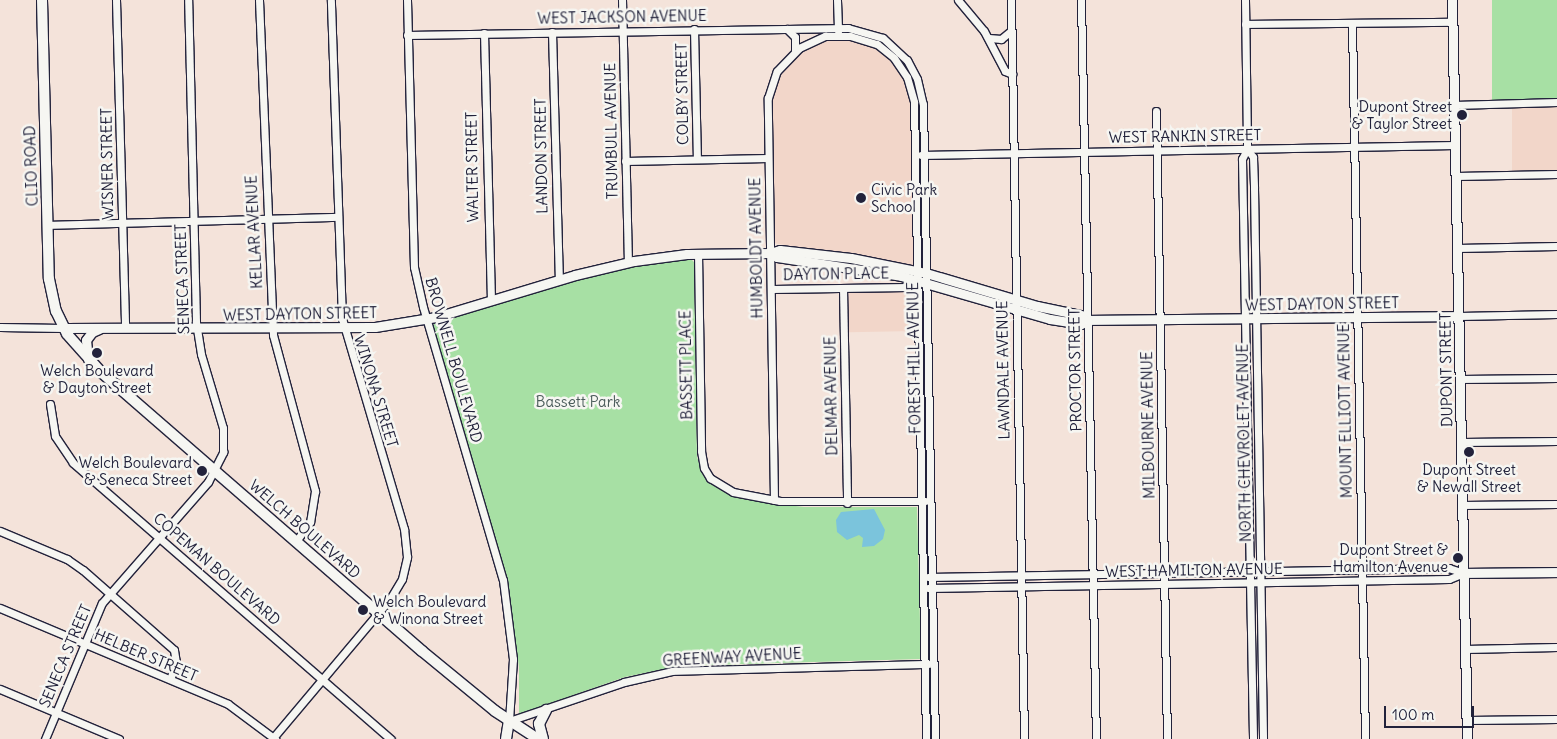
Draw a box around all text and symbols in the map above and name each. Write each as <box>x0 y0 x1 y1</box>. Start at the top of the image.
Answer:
street label: WEST JACKSON AVENUE <box>537 7 707 27</box>
street label: COLBY STREET <box>672 43 692 145</box>
street label: TRUMBULL AVENUE <box>601 63 621 199</box>
place label: Dupont Street & Taylor Street <box>1352 97 1452 132</box>
street label: LANDON STREET <box>531 98 551 214</box>
street label: WISNER STREET <box>97 108 117 220</box>
marker: Dupont Street & Taylor Street <box>1456 109 1468 121</box>
street label: WALTER STREET <box>462 112 482 222</box>
street label: CLIO ROAD <box>21 125 41 207</box>
street label: WEST RANKIN STREET <box>1109 126 1261 146</box>
street label: KELLAR AVENUE <box>242 175 266 289</box>
street label: HUMBOLDT AVENUE <box>746 177 766 319</box>
place label: Civic Park School <box>871 180 937 215</box>
marker: Civic Park School <box>855 192 867 204</box>
street label: SENECA STREET <box>171 224 193 334</box>
street label: DAYTON PLACE <box>783 264 889 284</box>
street label: BROWNELL BOULEVARD <box>422 275 486 445</box>
street label: FOREST HILL AVENUE <box>904 282 924 434</box>
street label: WEST DAYTON STREET <box>1245 294 1399 314</box>
street label: LAWNDALE AVENUE <box>993 300 1013 440</box>
street label: WEST DAYTON STREET <box>223 304 377 324</box>
street label: PROCTOR STREET <box>1065 308 1085 432</box>
street label: BASSETT PLACE <box>676 310 696 420</box>
street label: DUPONT STREET <box>1436 313 1456 427</box>
street label: MOUNT ELLIOTT AVENUE <box>1334 324 1356 498</box>
street label: WINONA STREET <box>350 333 402 449</box>
street label: DELMAR AVENUE <box>821 336 841 456</box>
street label: NORTH CHEVROLET AVENUE <box>1233 344 1255 542</box>
marker: Welch Boulevard & Dayton Street <box>91 347 103 359</box>
street label: MILBOURNE AVENUE <box>1138 351 1158 499</box>
place label: Welch Boulevard & Dayton Street <box>40 361 154 396</box>
park label: Bassett Park <box>536 393 620 411</box>
marker: Dupont Street & Newall Street <box>1463 446 1475 458</box>
place label: Welch Boulevard & Seneca Street <box>79 453 192 488</box>
place label: Dupont Street & Newall Street <box>1417 460 1521 495</box>
marker: Welch Boulevard & Seneca Street <box>196 465 208 477</box>
street label: WELCH BOULEVARD <box>246 476 364 582</box>
street label: COPEMAN BOULEVARD <box>150 509 284 629</box>
place label: Dupont Street & Hamilton Avenue <box>1333 540 1448 575</box>
marker: Dupont Street & Hamilton Avenue <box>1452 552 1464 564</box>
street label: WEST HAMILTON AVENUE <box>1105 559 1283 581</box>
place label: Welch Boulevard & Winona Street <box>373 592 486 627</box>
street label: SENECA STREET <box>35 602 95 710</box>
marker: Welch Boulevard & Winona Street <box>357 604 369 616</box>
street label: HELBER STREET <box>92 625 200 685</box>
street label: GREENWAY AVENUE <box>662 644 802 670</box>
scale bar <box>1387 696 1477 728</box>
text: 100 m <box>1392 705 1434 724</box>

